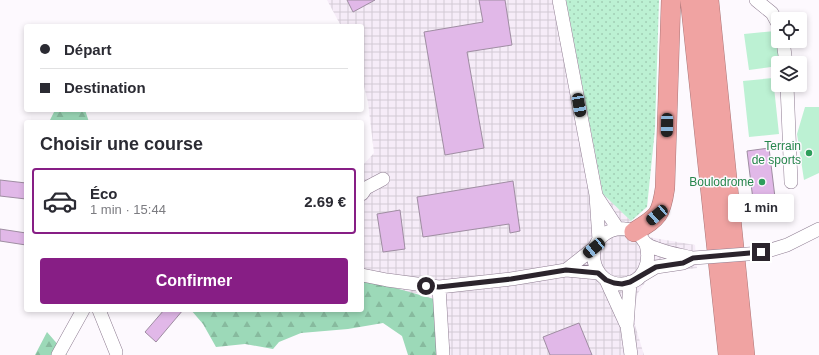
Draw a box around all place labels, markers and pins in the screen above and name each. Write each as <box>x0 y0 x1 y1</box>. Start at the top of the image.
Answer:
place label: Terrain de sports <box>752 139 801 167</box>
marker: Terrain de sports <box>804 148 814 158</box>
place label: Boulodrome <box>689 175 754 189</box>
marker: Boulodrome <box>757 177 767 187</box>

